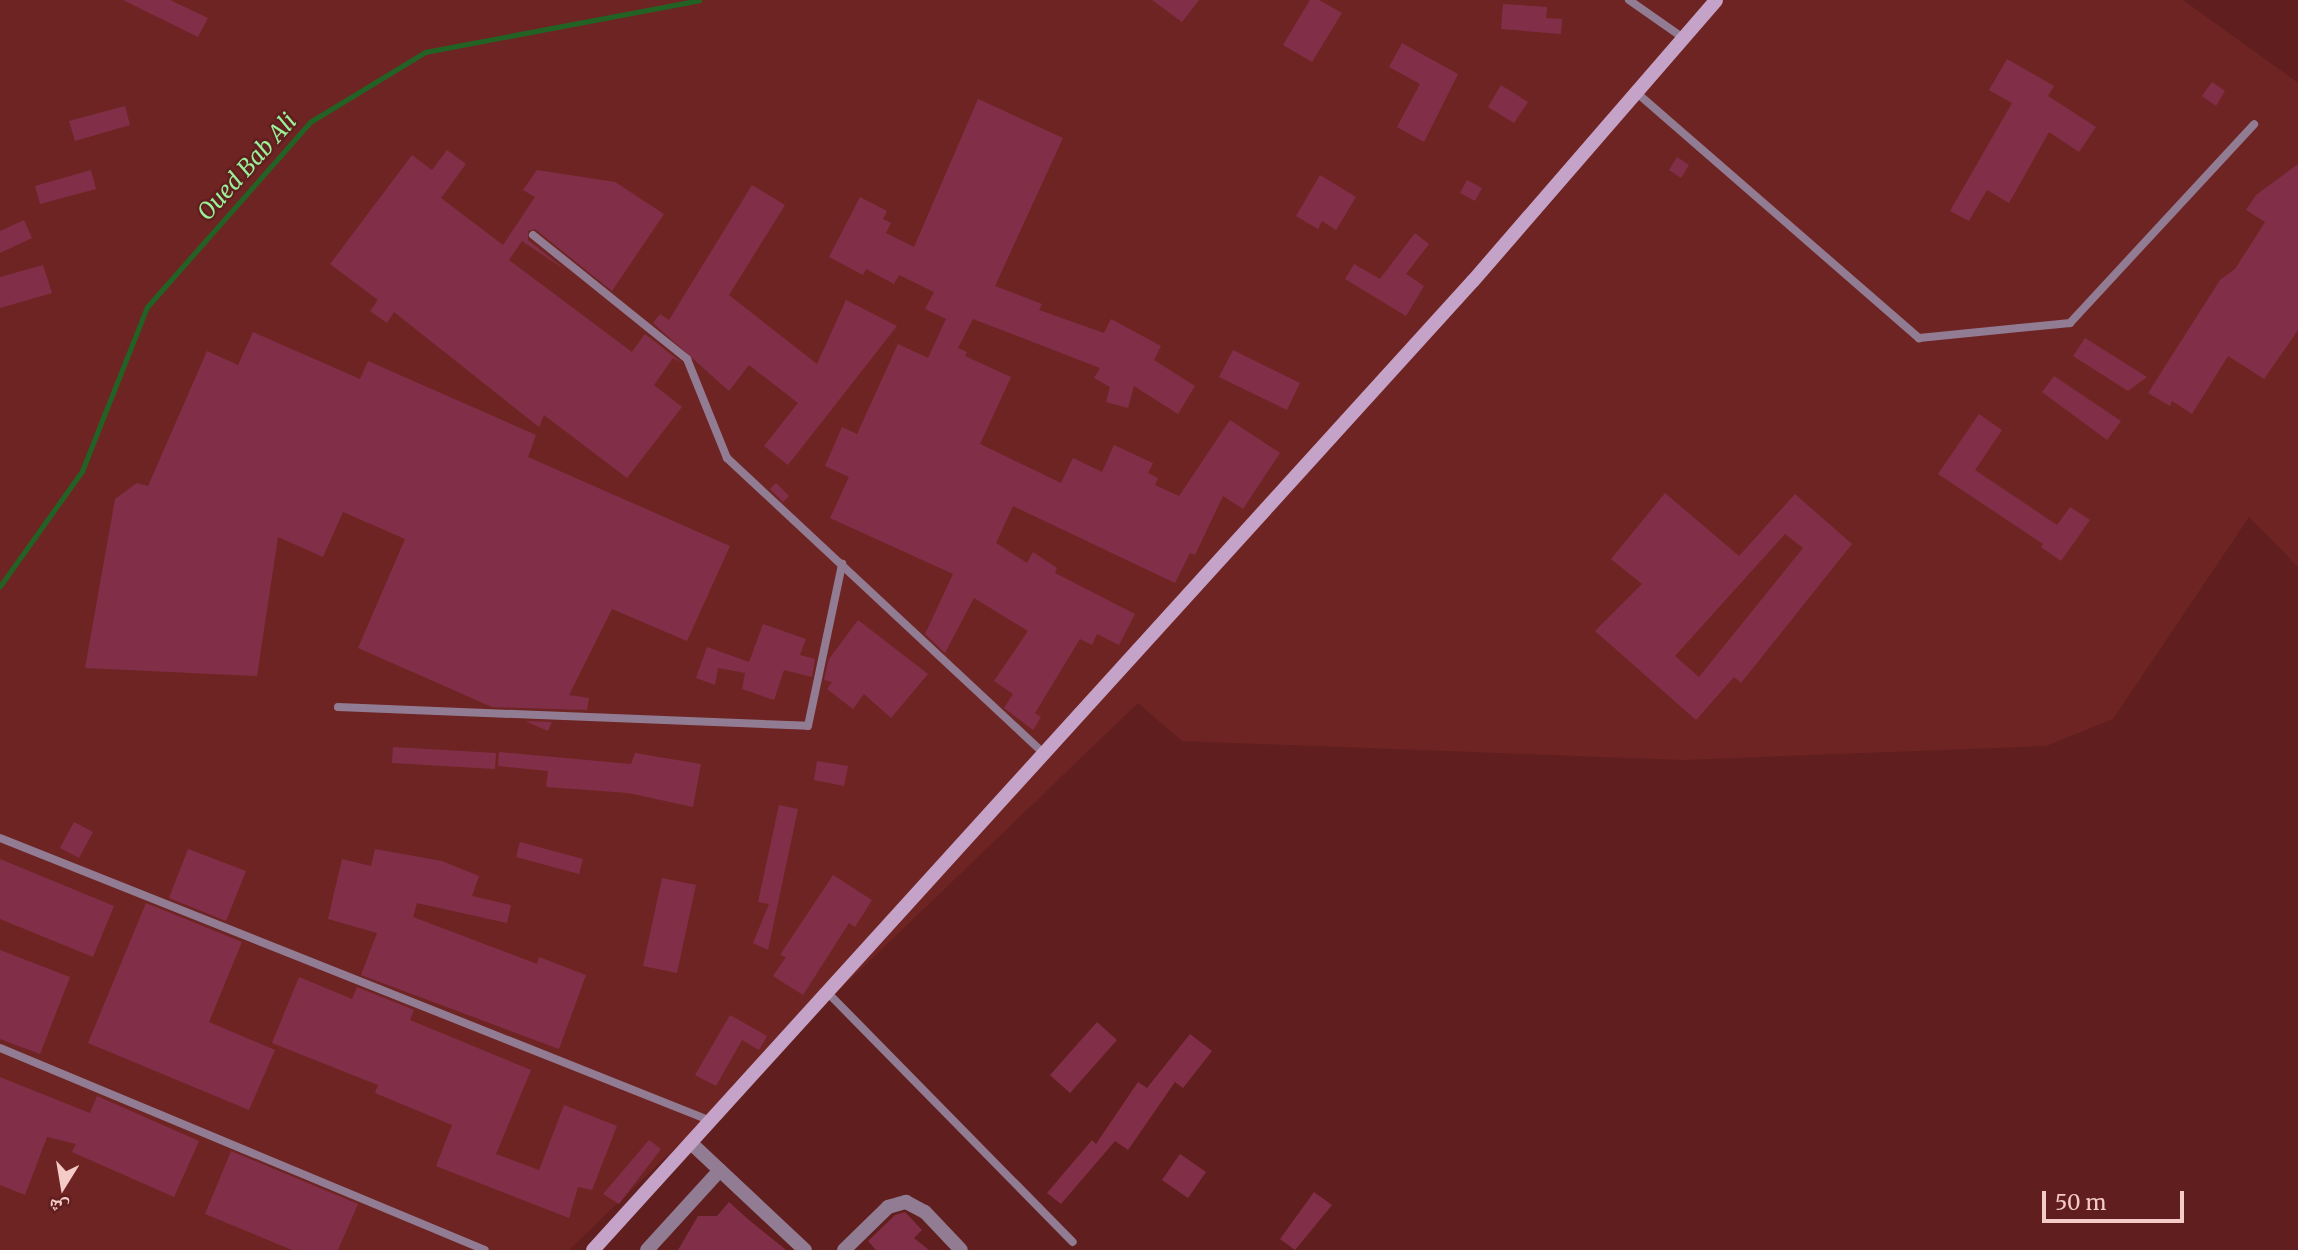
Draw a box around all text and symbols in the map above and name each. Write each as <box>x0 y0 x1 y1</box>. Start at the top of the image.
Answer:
water label: Oued Bab Ali <box>192 108 302 226</box>
north arrow <box>28 1152 98 1222</box>
scale bar <box>2046 1176 2188 1220</box>
text: 50 m <box>2055 1189 2106 1216</box>
text: ش <box>47 1194 71 1221</box>

